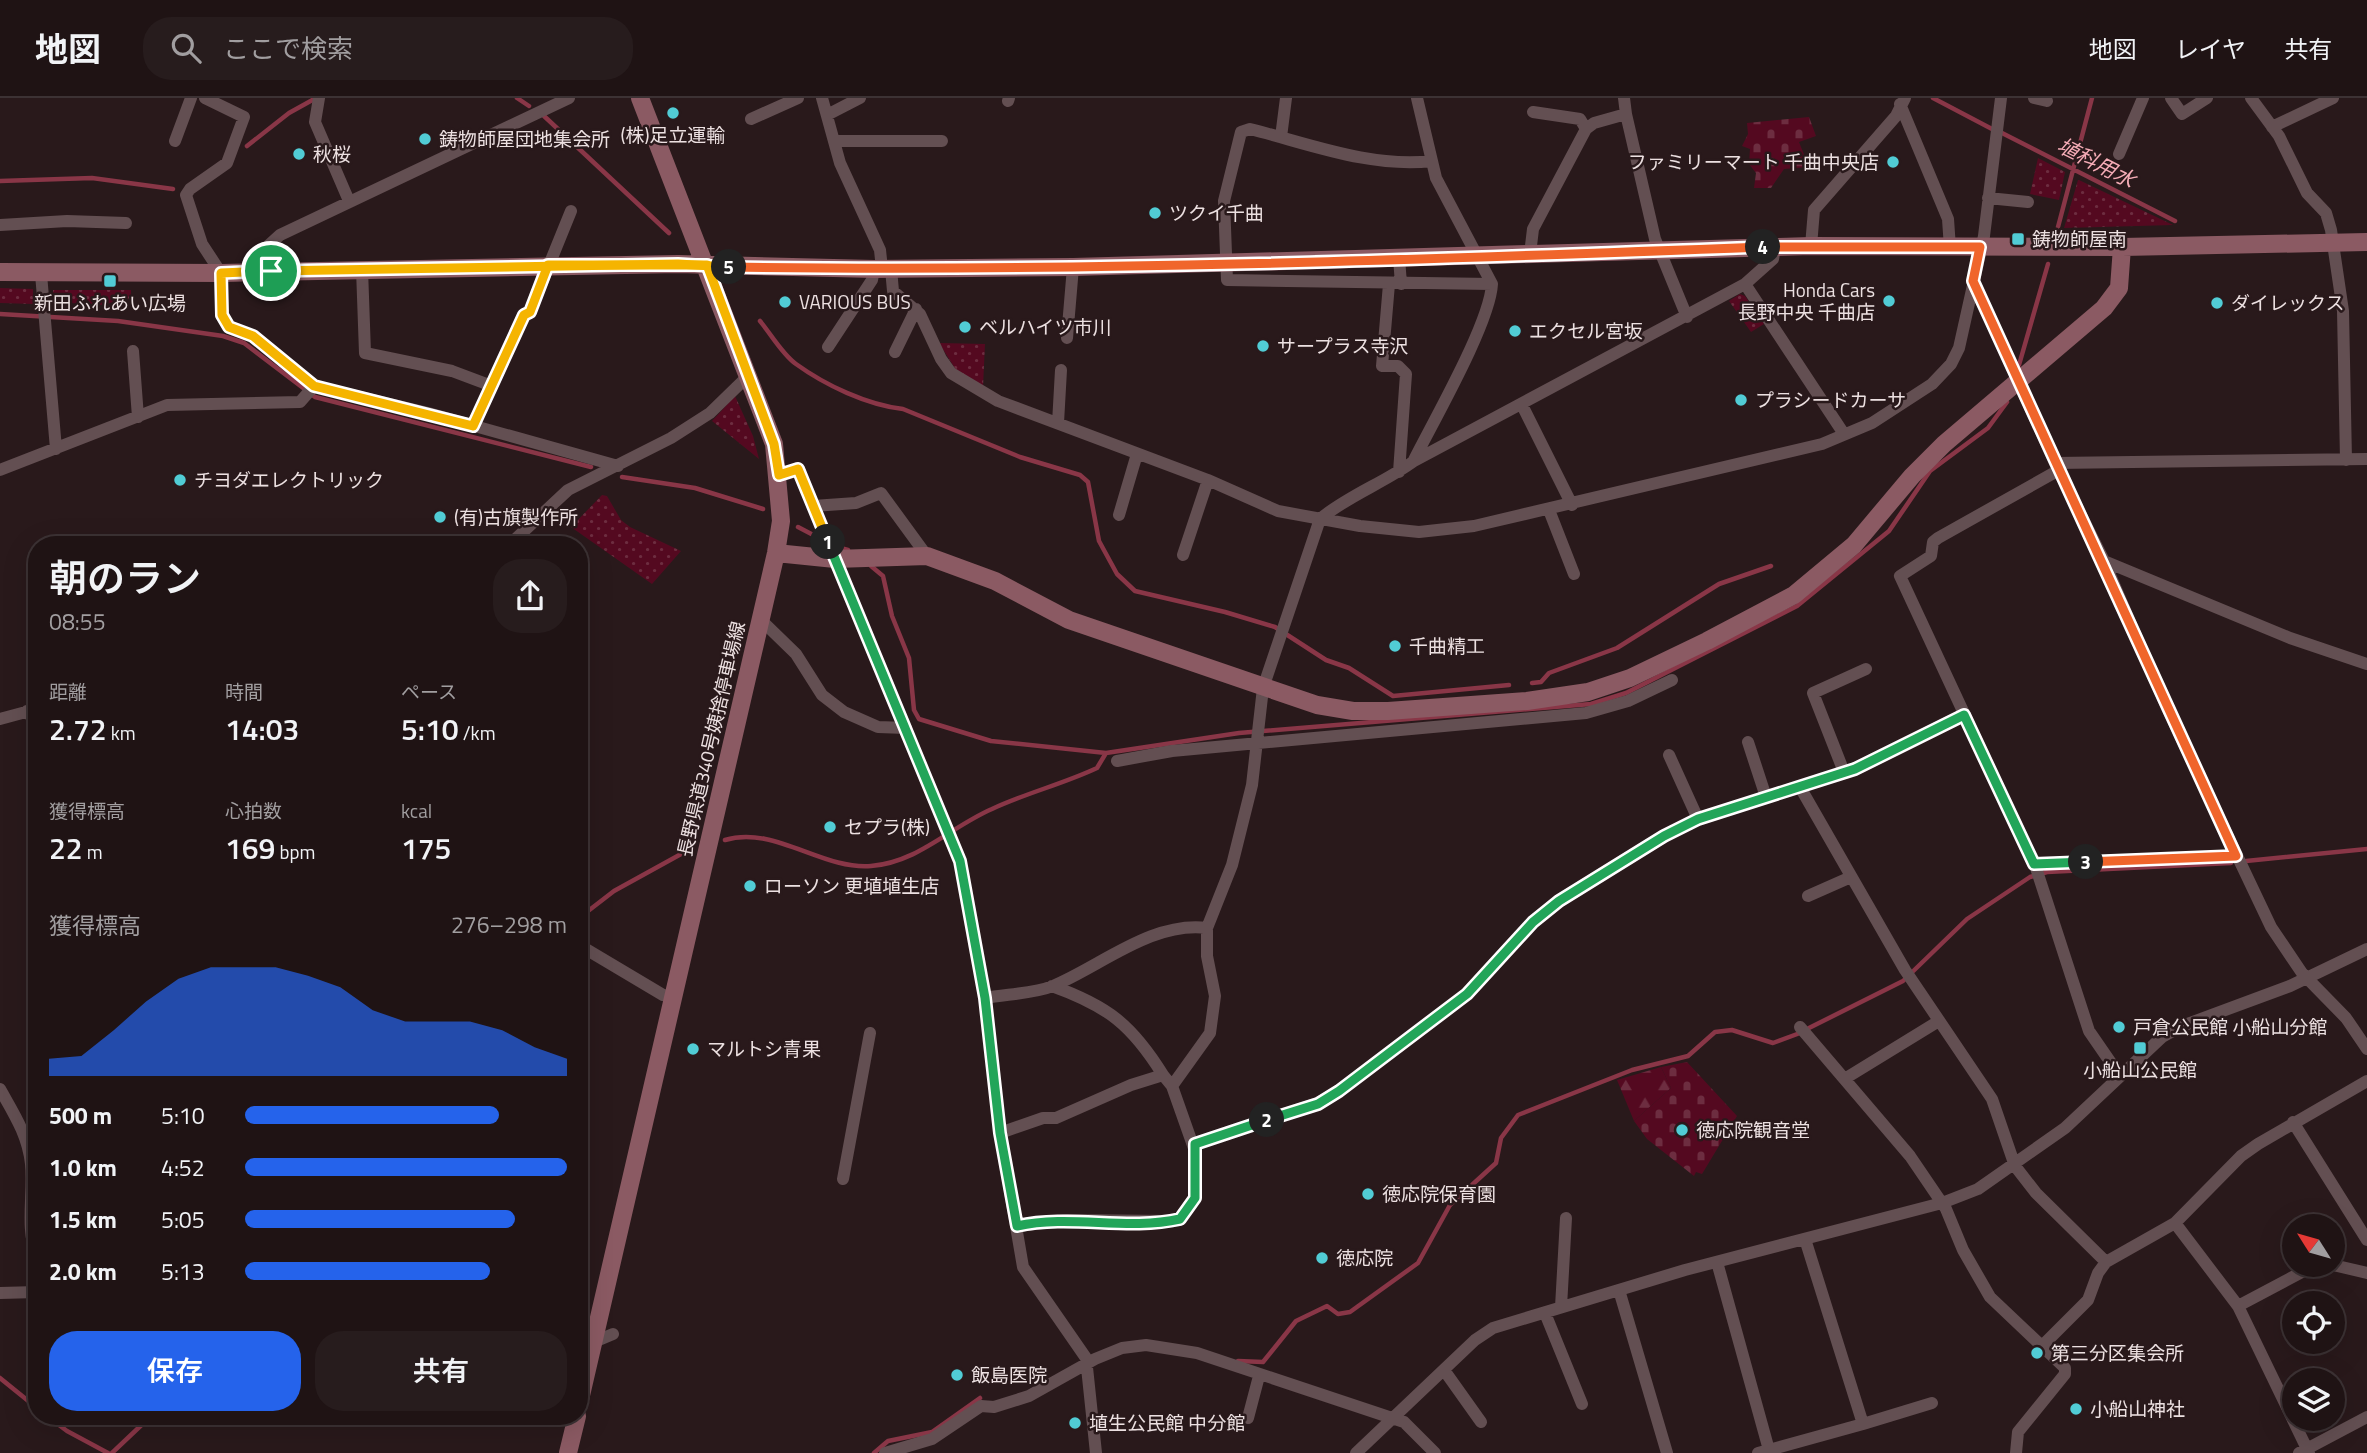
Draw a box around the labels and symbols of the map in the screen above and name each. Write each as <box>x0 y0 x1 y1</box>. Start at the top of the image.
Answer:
marker: (株)足立運輸 <box>665 105 681 121</box>
place label: (株)足立運輸 <box>620 120 726 149</box>
place label: 鋳物師屋団地集会所 <box>439 124 610 153</box>
water label: 埴科用水 <box>2052 129 2143 196</box>
marker: 鋳物師屋団地集会所 <box>417 131 433 147</box>
place label: 秋桜 <box>313 139 351 168</box>
marker: 秋桜 <box>291 146 307 162</box>
place label: ファミリーマート 千曲中央店 <box>1628 147 1879 176</box>
marker: ファミリーマート 千曲中央店 <box>1885 154 1901 170</box>
place label: ツクイ千曲 <box>1169 198 1264 227</box>
marker: ツクイ千曲 <box>1147 205 1163 221</box>
place label: 鋳物師屋南 <box>2032 224 2127 253</box>
pin: 4 <box>1746 230 1780 264</box>
marker: 鋳物師屋南 <box>2010 231 2026 247</box>
pin <box>241 241 301 301</box>
pin: 5 <box>712 250 746 284</box>
marker: 新田ふれあい広場 <box>102 273 118 289</box>
place label: Honda Cars 長野中央 千曲店 <box>1738 275 1875 326</box>
place label: VARIOUS BUS <box>799 287 911 316</box>
place label: 新田ふれあい広場 <box>34 288 186 317</box>
place label: ダイレックス <box>2231 288 2344 317</box>
marker: Honda Cars 長野中央 千曲店 <box>1881 293 1897 309</box>
marker: VARIOUS BUS <box>777 294 793 310</box>
marker: ダイレックス <box>2209 295 2225 311</box>
place label: ベルハイツ市川 <box>979 312 1112 341</box>
place label: エクセル宮坂 <box>1529 316 1643 345</box>
marker: ベルハイツ市川 <box>957 319 973 335</box>
marker: エクセル宮坂 <box>1507 323 1523 339</box>
place label: サープラス寺沢 <box>1277 331 1408 360</box>
marker: サープラス寺沢 <box>1255 338 1271 354</box>
place label: プラシードカーサ <box>1755 385 1906 414</box>
marker: プラシードカーサ <box>1733 392 1749 408</box>
place label: チヨダエレクトリック <box>194 465 384 494</box>
marker: チヨダエレクトリック <box>172 472 188 488</box>
place label: (有)古旗製作所 <box>454 502 578 531</box>
marker: (有)古旗製作所 <box>432 509 448 525</box>
pin: 1 <box>810 524 846 560</box>
street label: 長野県道340号姨捨停車場線 <box>669 618 752 860</box>
place label: 千曲精工 <box>1409 631 1485 660</box>
marker: 千曲精工 <box>1387 638 1403 654</box>
place label: セプラ(株) <box>844 812 930 841</box>
marker: セプラ(株) <box>822 819 838 835</box>
pin: 3 <box>2068 844 2104 880</box>
place label: ローソン 更埴埴生店 <box>764 871 939 900</box>
marker: ローソン 更埴埴生店 <box>742 878 758 894</box>
place label: 戸倉公民館 小船山分館 <box>2133 1012 2327 1041</box>
marker: 戸倉公民館 小船山分館 <box>2111 1019 2127 1035</box>
place label: マルトシ青果 <box>707 1034 821 1063</box>
marker: 小船山公民館 <box>2132 1040 2148 1056</box>
marker: マルトシ青果 <box>685 1041 701 1057</box>
place label: 小船山公民館 <box>2083 1055 2197 1084</box>
pin: 2 <box>1250 1102 1284 1138</box>
place label: 徳応院観音堂 <box>1696 1115 1810 1144</box>
marker: 徳応院観音堂 <box>1674 1122 1690 1138</box>
place label: 徳応院保育園 <box>1382 1179 1496 1208</box>
marker: 徳応院保育園 <box>1360 1186 1376 1202</box>
north arrow <box>2282 1214 2345 1278</box>
place label: 徳応院 <box>1336 1243 1393 1272</box>
marker: 徳応院 <box>1314 1250 1330 1266</box>
place label: 第三分区集会所 <box>2051 1338 2184 1367</box>
marker: 第三分区集会所 <box>2029 1345 2045 1361</box>
place label: 飯島医院 <box>971 1360 1047 1389</box>
marker: 飯島医院 <box>949 1367 965 1383</box>
place label: 小船山神社 <box>2090 1394 2185 1423</box>
marker: 小船山神社 <box>2068 1401 2084 1417</box>
place label: 埴生公民館 中分館 <box>1089 1408 1245 1437</box>
marker: 埴生公民館 中分館 <box>1067 1415 1083 1431</box>

